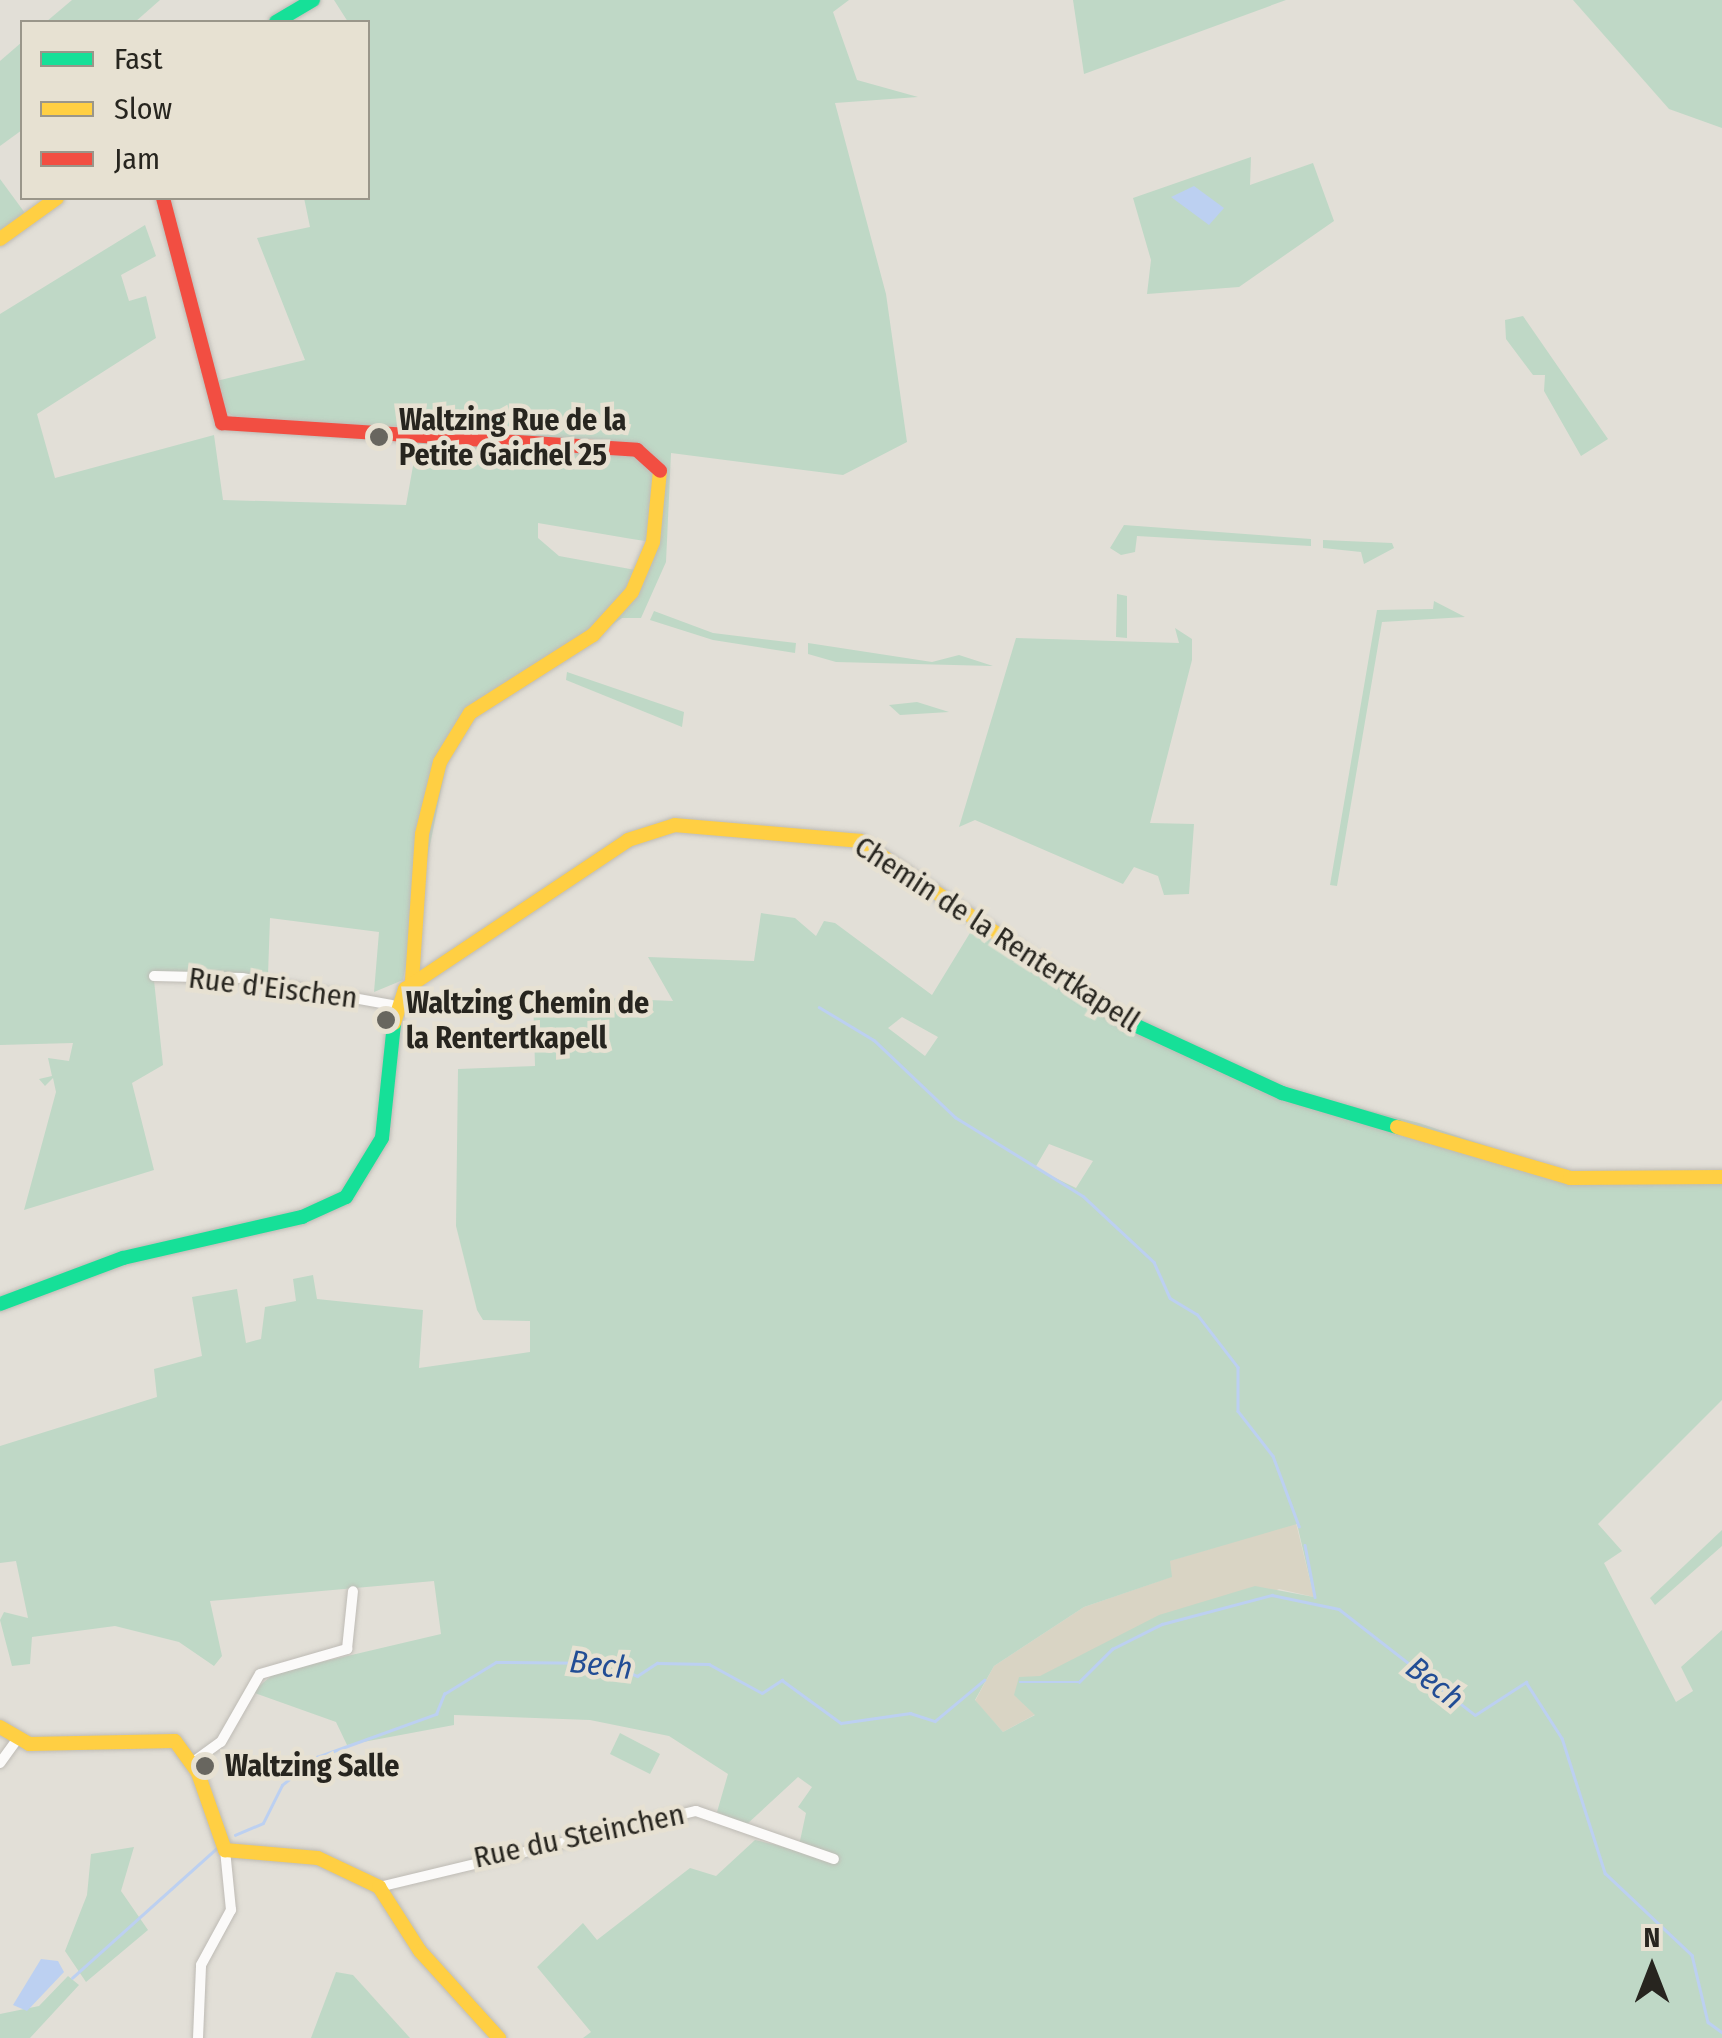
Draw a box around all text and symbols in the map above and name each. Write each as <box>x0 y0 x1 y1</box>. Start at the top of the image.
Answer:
legend <box>20 20 370 200</box>
text: Fast <box>114 41 162 77</box>
text: Slow <box>114 91 172 127</box>
text: Jam <box>114 141 160 177</box>
place label: Waltzing Rue de la Petite Gaichel 25 <box>399 402 626 472</box>
marker: Waltzing Rue de la Petite Gaichel 25 <box>368 426 390 448</box>
street label: Chemin de la Rentertkapell <box>848 828 1146 1040</box>
street label: Rue d'Eischen <box>187 960 359 1016</box>
place label: Waltzing Chemin de la Rentertkapell <box>406 985 649 1056</box>
marker: Waltzing Chemin de la Rentertkapell <box>375 1009 397 1031</box>
water label: Bech <box>567 1642 635 1688</box>
water label: Bech <box>1398 1648 1472 1718</box>
place label: Waltzing Salle <box>225 1748 399 1784</box>
marker: Waltzing Salle <box>194 1755 216 1777</box>
street label: Rue du Steinchen <box>470 1796 688 1876</box>
north arrow <box>1602 1918 1702 2018</box>
text: N <box>1644 1921 1660 1954</box>

